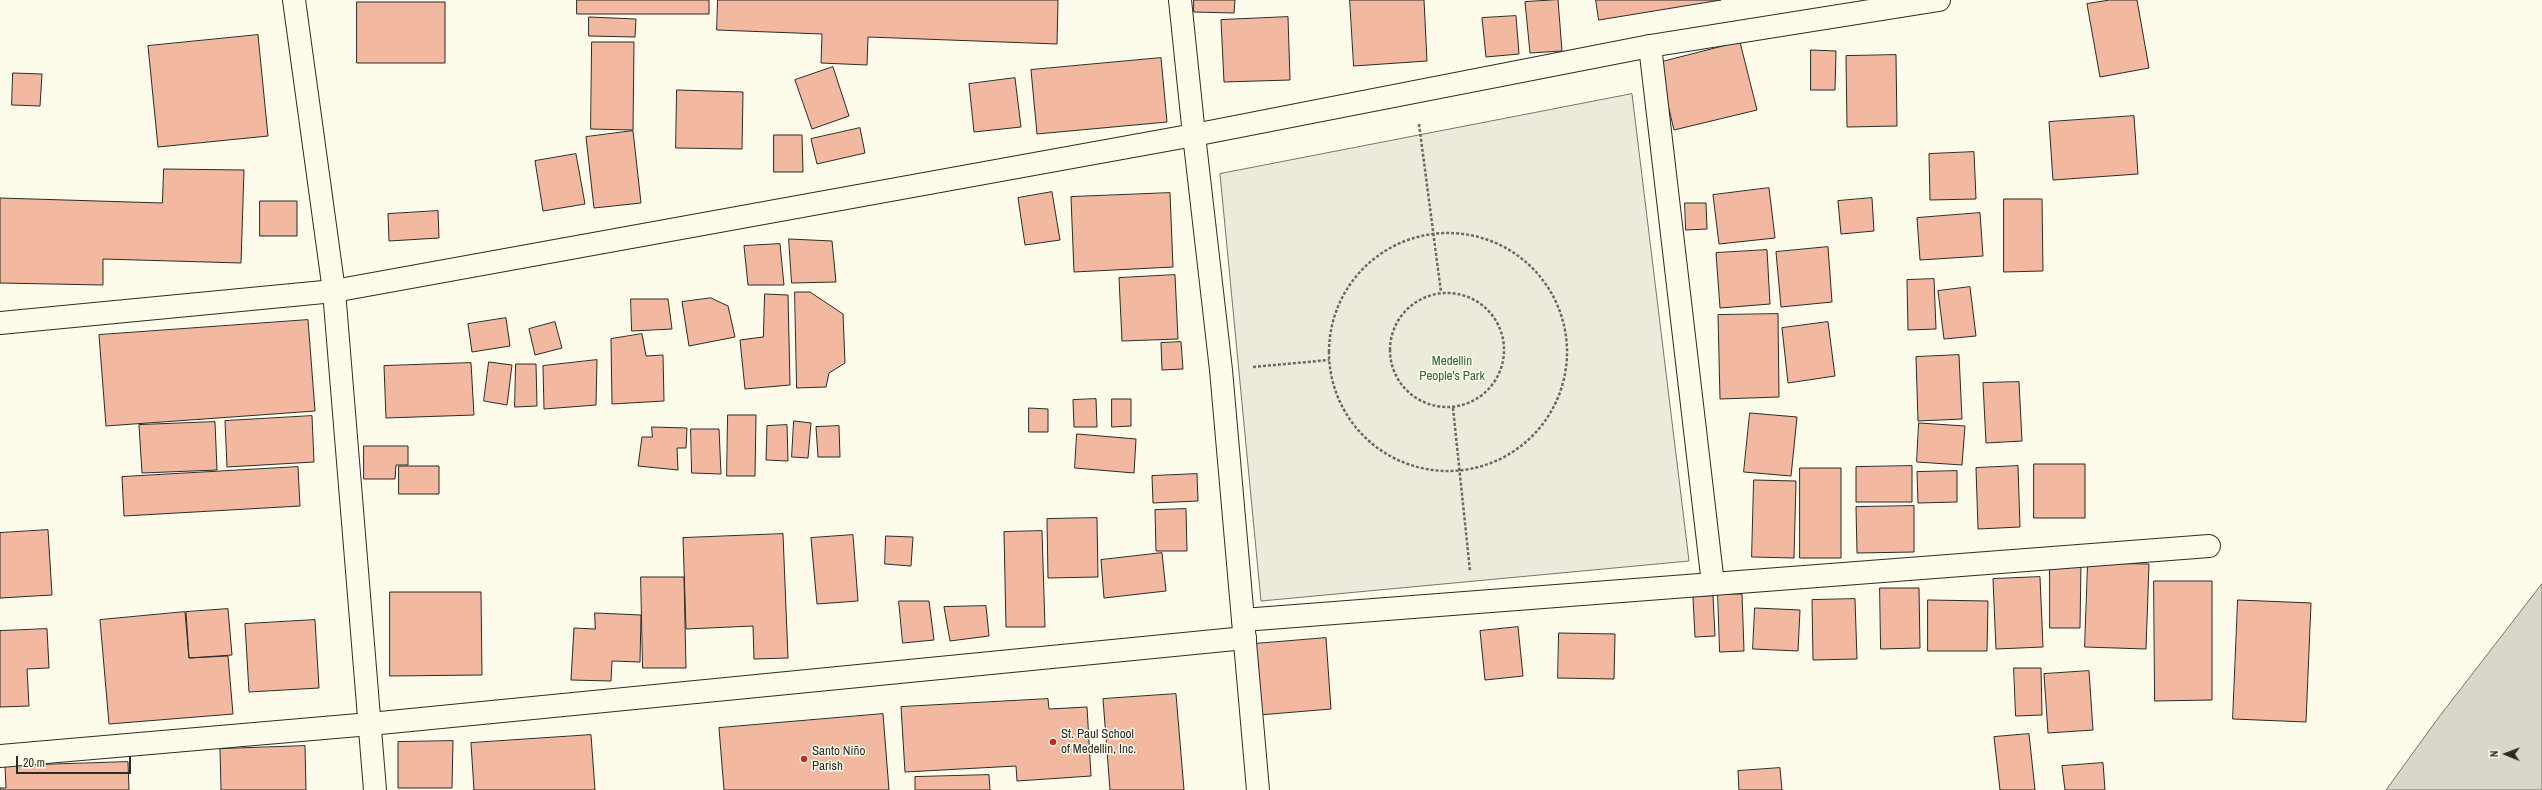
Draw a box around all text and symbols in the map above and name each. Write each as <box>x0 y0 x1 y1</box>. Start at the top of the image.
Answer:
park label: Medellin People's Park <box>1419 354 1485 385</box>
place label: St. Paul School of Medellin, Inc. <box>1061 727 1136 758</box>
north arrow <box>2486 734 2526 774</box>
marker: St. Paul School of Medellin, Inc. <box>1048 737 1058 747</box>
place label: Santo Niño Parish <box>812 744 865 775</box>
scale bar <box>18 748 133 774</box>
text: N <box>2487 750 2501 757</box>
marker: Santo Niño Parish <box>799 754 809 764</box>
text: 20 m <box>23 755 45 771</box>

